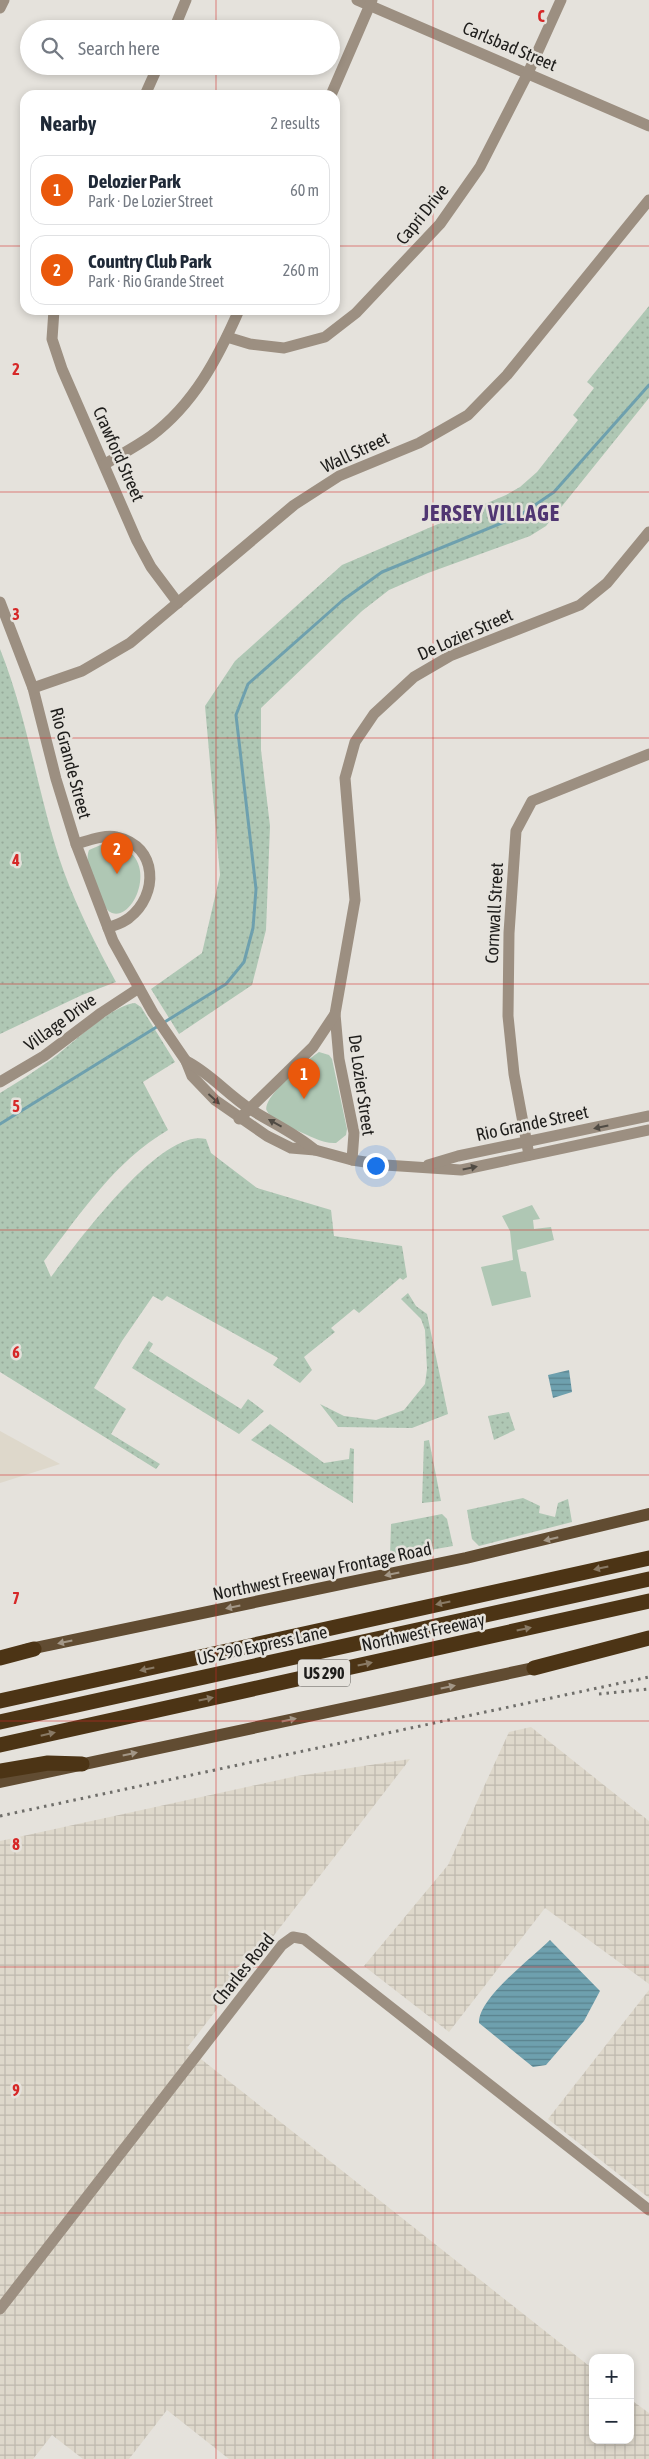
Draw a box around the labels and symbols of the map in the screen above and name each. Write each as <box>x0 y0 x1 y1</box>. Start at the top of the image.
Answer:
street label: Carlsbad Street <box>460 16 560 76</box>
street label: Capri Drive <box>391 179 453 249</box>
text: 2 <box>12 360 20 378</box>
street label: Crawford Street <box>89 403 149 505</box>
street label: Wall Street <box>318 427 392 477</box>
district label: JERSEY VILLAGE <box>421 500 560 526</box>
street label: De Lozier Street <box>414 604 516 664</box>
text: 3 <box>12 605 20 623</box>
street label: Rio Grande Street <box>46 705 96 821</box>
pin: 2 <box>101 833 133 874</box>
text: 4 <box>11 851 20 869</box>
street label: Cornwall Street <box>481 862 507 964</box>
street label: Village Drive <box>20 989 100 1055</box>
street label: De Lozier Street <box>345 1033 379 1137</box>
pin: 1 <box>288 1058 320 1099</box>
one-way arrow <box>208 1093 220 1105</box>
text: 5 <box>12 1097 20 1115</box>
street label: Rio Grande Street <box>474 1101 590 1145</box>
one-way arrow <box>268 1118 282 1127</box>
one-way arrow <box>594 1123 609 1131</box>
your location <box>363 1153 389 1179</box>
one-way arrow <box>463 1164 478 1172</box>
text: 6 <box>12 1343 20 1361</box>
one-way arrow <box>543 1535 558 1543</box>
street label: Northwest Freeway Frontage Road <box>211 1538 433 1604</box>
one-way arrow <box>594 1564 609 1572</box>
one-way arrow <box>384 1570 400 1578</box>
text: 7 <box>12 1589 20 1607</box>
one-way arrow <box>434 1600 450 1608</box>
one-way arrow <box>226 1603 241 1611</box>
street label: Northwest Freeway <box>359 1609 487 1655</box>
street label: US 290 Express Lane <box>195 1621 329 1669</box>
one-way arrow <box>516 1625 531 1633</box>
one-way arrow <box>56 1639 72 1647</box>
road number: US 290 <box>298 1660 350 1686</box>
one-way arrow <box>357 1660 372 1668</box>
one-way arrow <box>140 1665 155 1673</box>
one-way arrow <box>440 1683 455 1691</box>
one-way arrow <box>199 1695 214 1703</box>
one-way arrow <box>281 1716 297 1724</box>
one-way arrow <box>40 1730 55 1738</box>
one-way arrow <box>122 1750 137 1758</box>
text: 8 <box>12 1835 20 1853</box>
street label: Charles Road <box>208 1929 278 2009</box>
text: 9 <box>12 2081 20 2099</box>

